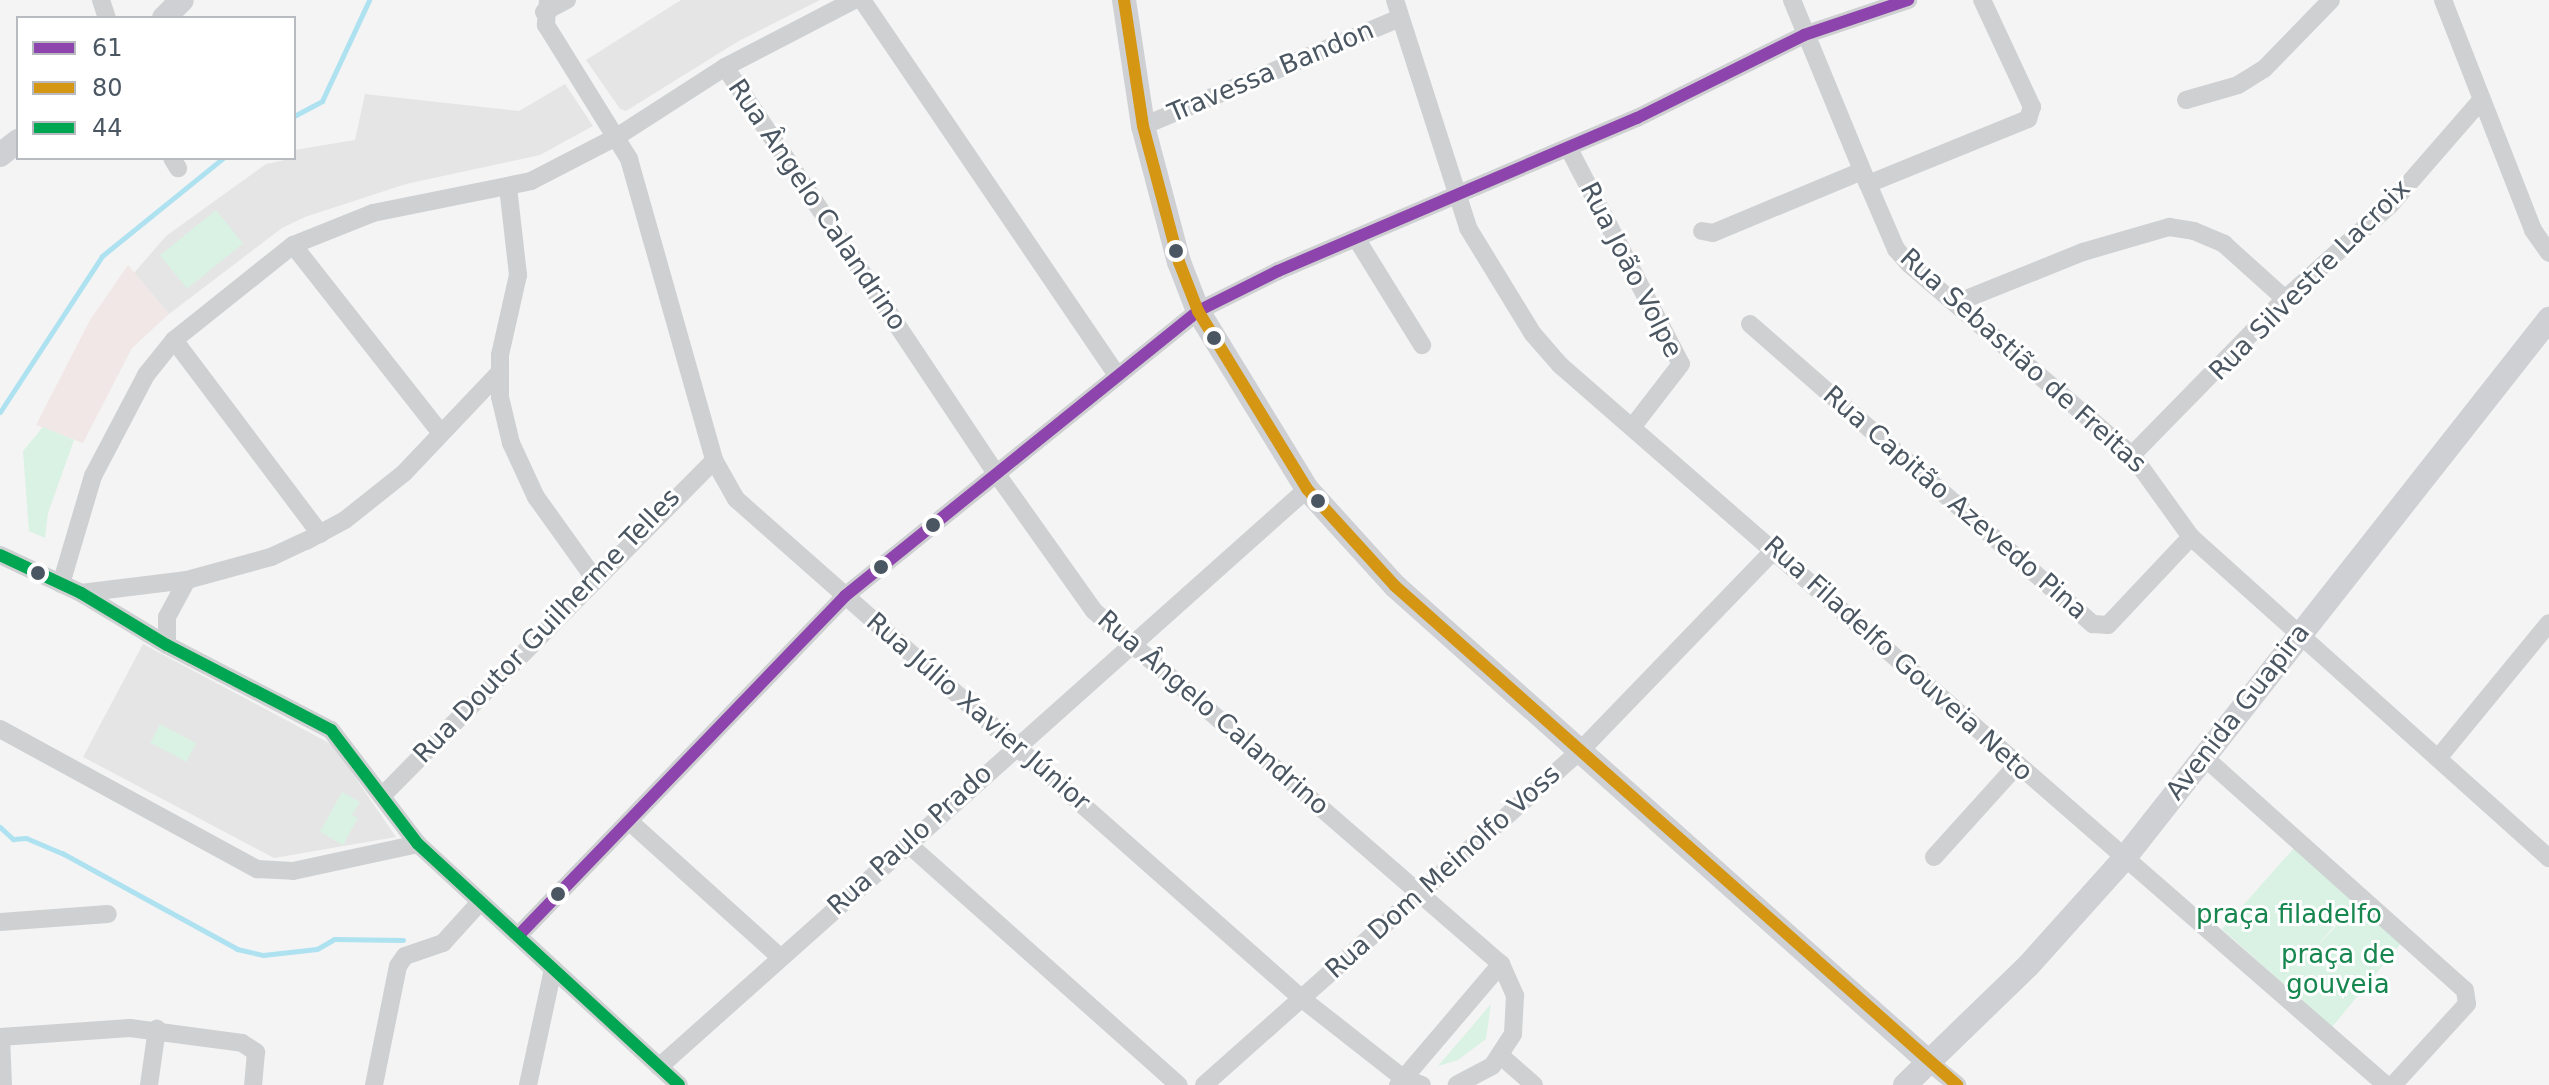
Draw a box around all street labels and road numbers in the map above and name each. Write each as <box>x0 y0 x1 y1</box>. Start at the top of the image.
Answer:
street label: Travessa Bandon <box>1163 15 1379 129</box>
street label: Rua Ângelo Calandrino <box>721 73 913 337</box>
street label: Rua Silvestre Lacroix <box>2203 173 2417 387</box>
street label: Rua João Volpe <box>1573 177 1689 363</box>
street label: Rua Sebastião de Freitas <box>1894 242 2152 480</box>
street label: Rua Capitão Azevedo Pina <box>1816 380 2094 626</box>
street label: Rua Doutor Guilherme Telles <box>407 482 687 770</box>
street label: Rua Filadelfo Gouveia Neto <box>1757 530 2039 788</box>
street label: Rua Ângelo Calandrino <box>1091 604 1335 822</box>
street label: Rua Júlio Xavier Júnior <box>860 606 1096 818</box>
street label: Avenida Guapira <box>2160 618 2316 806</box>
street label: Rua Paulo Prado <box>821 758 999 922</box>
street label: Rua Dom Meinolfo Voss <box>1319 759 1567 985</box>

